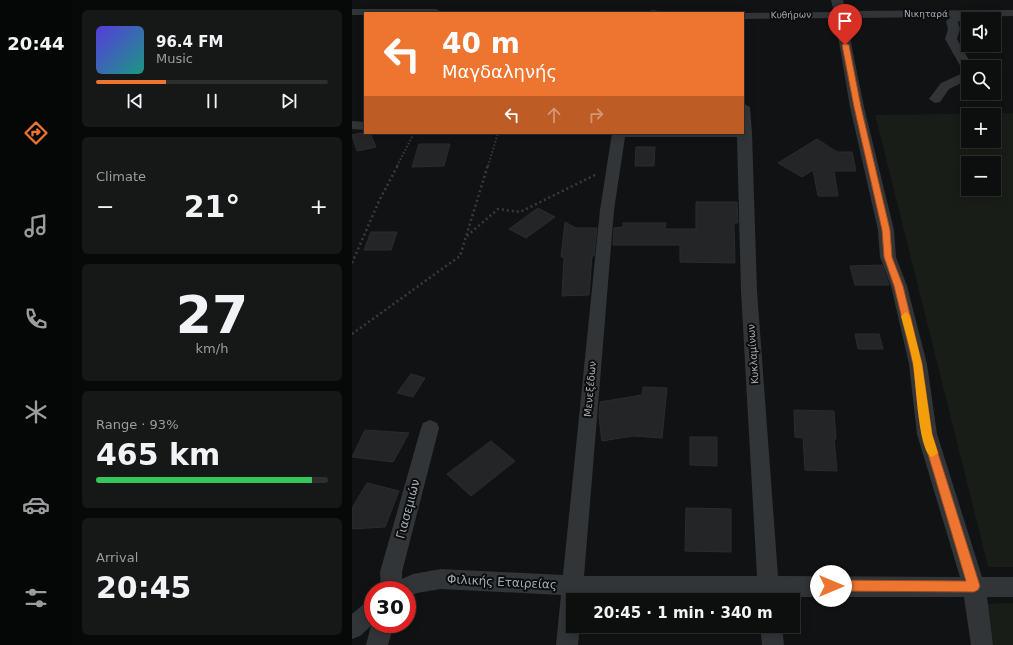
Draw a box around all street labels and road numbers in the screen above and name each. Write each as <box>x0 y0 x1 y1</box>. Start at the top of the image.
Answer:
street label: Νικηταρά <box>904 9 948 19</box>
street label: Κυθήρων <box>771 10 811 20</box>
street label: Κυκλαμίνων <box>745 323 761 384</box>
street label: Μενεξέδων <box>582 360 598 417</box>
street label: Γιασεμιών <box>393 477 423 540</box>
street label: Φιλικής Εταιρείας <box>447 572 557 592</box>

